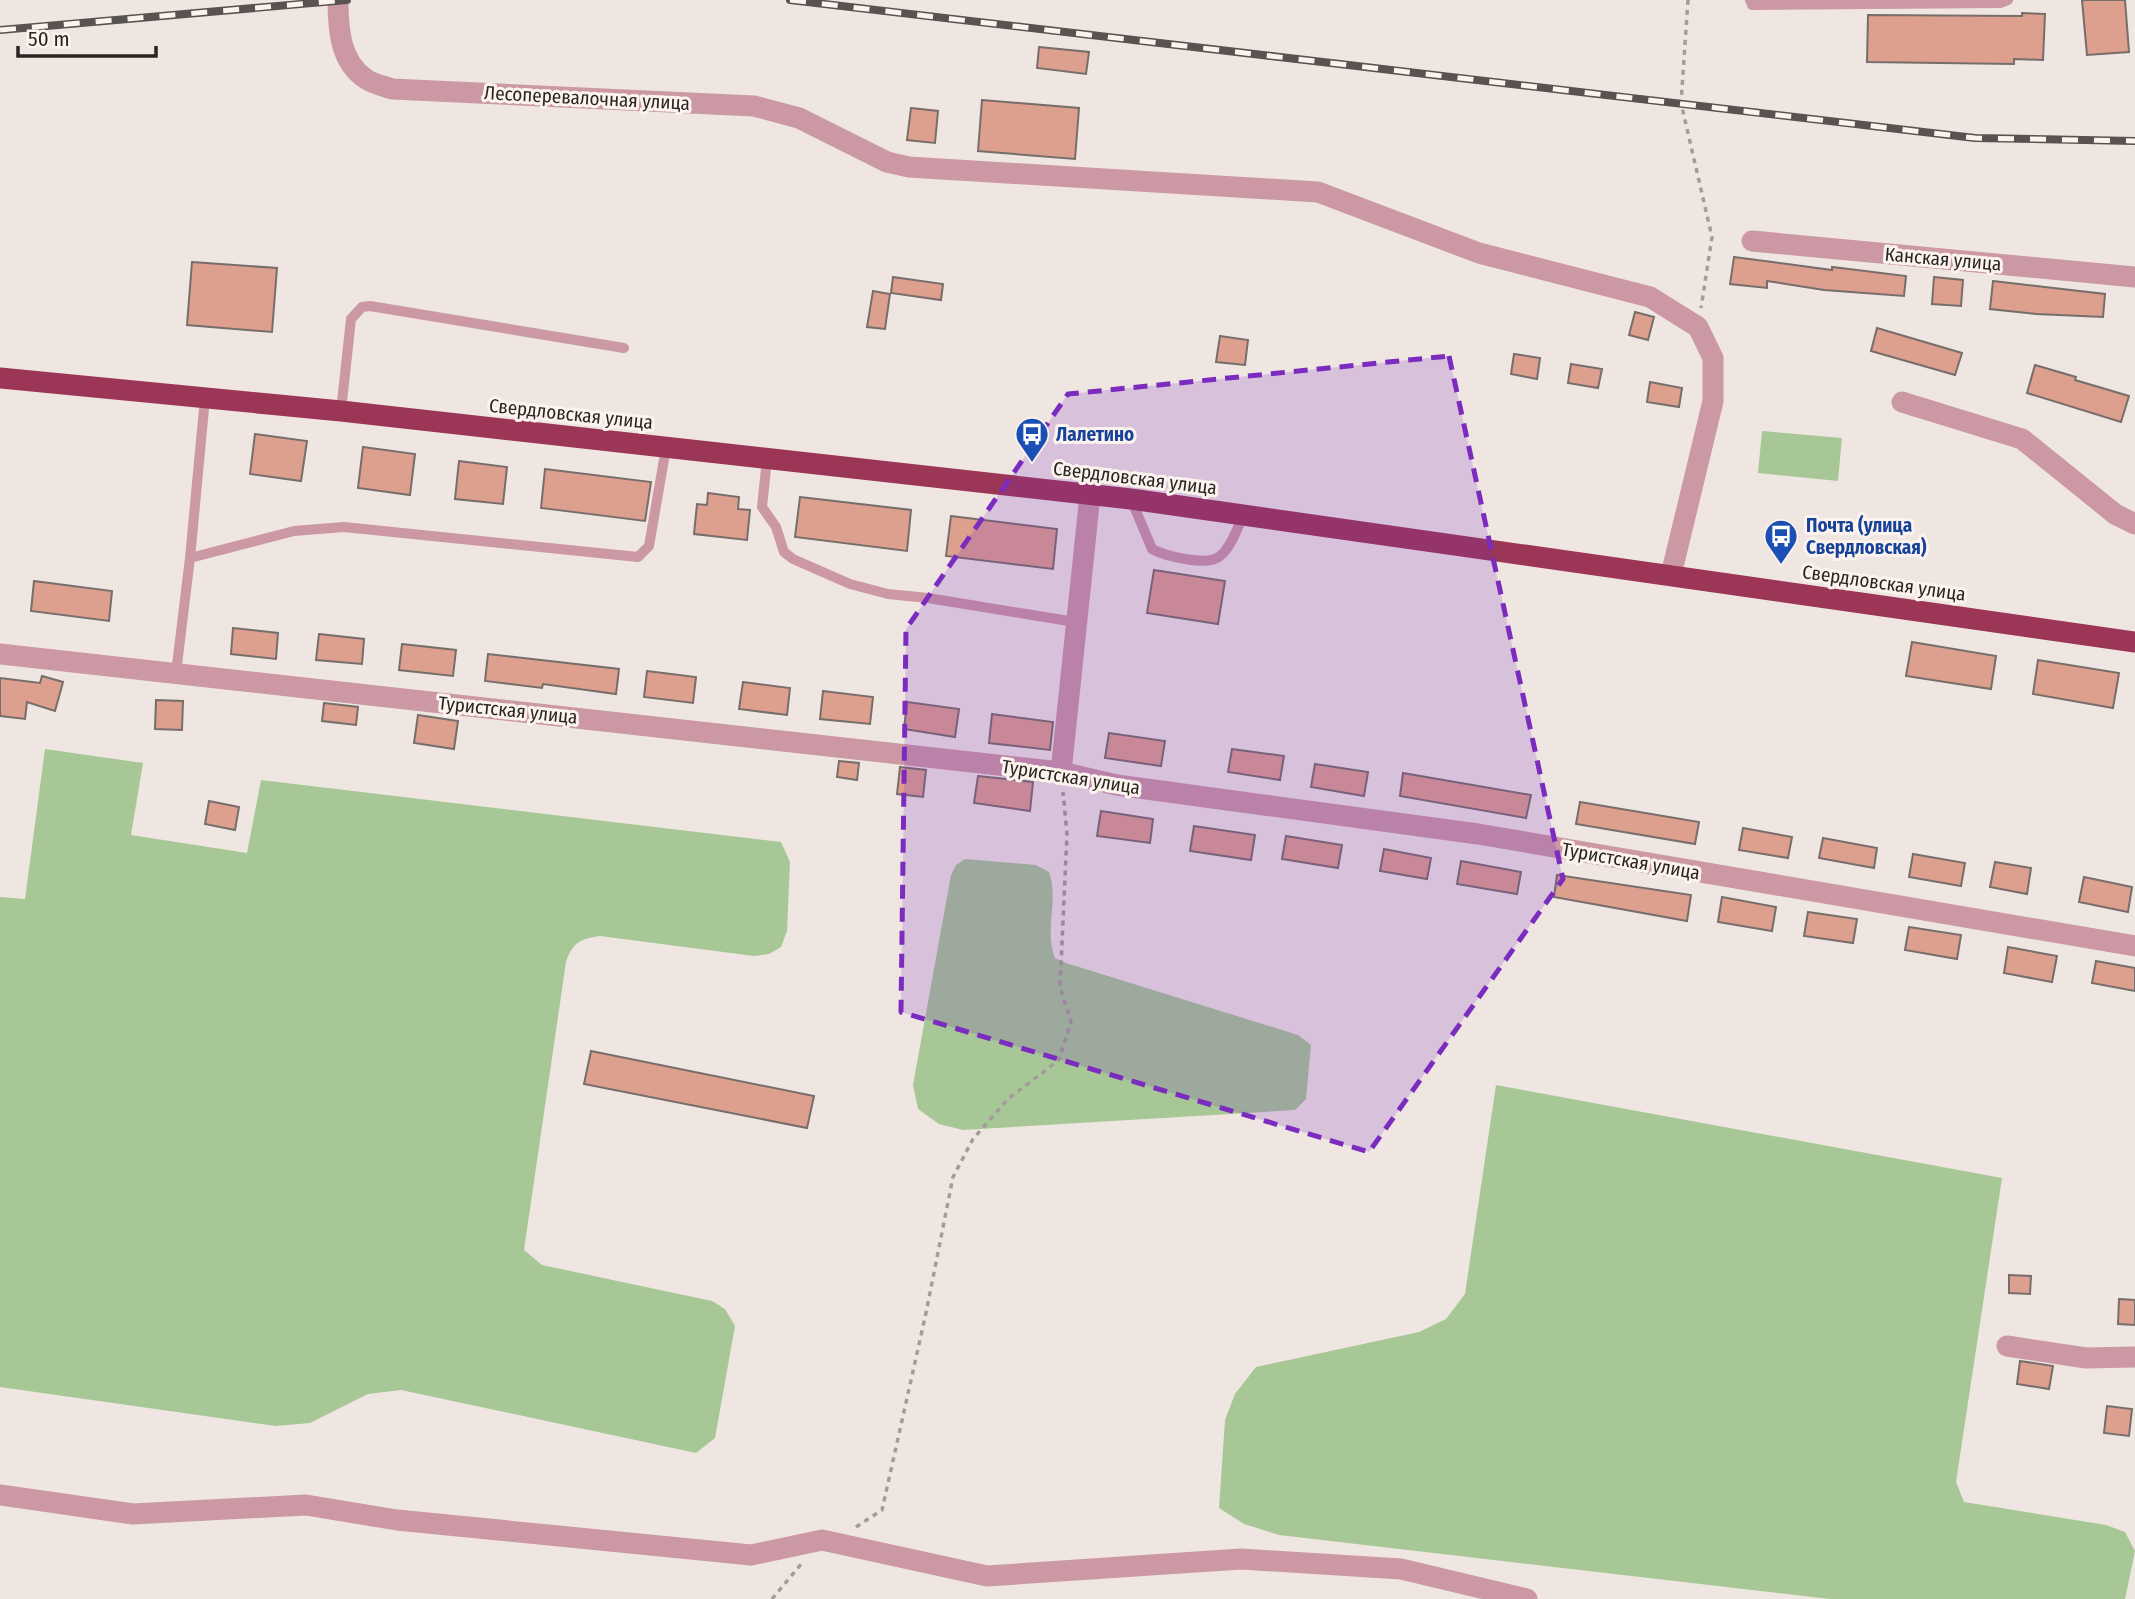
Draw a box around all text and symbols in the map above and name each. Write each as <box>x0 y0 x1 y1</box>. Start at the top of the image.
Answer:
scale bar <box>18 14 156 58</box>
text: 50 m <box>28 26 70 52</box>
street label: Лесоперевалочная улица <box>484 81 690 115</box>
street label: Канская улица <box>1884 242 2002 276</box>
street label: Свердловская улица <box>488 394 654 434</box>
bus stop icon: Лалетино <box>1013 415 1051 464</box>
place label: Лалетино <box>1056 423 1134 446</box>
street label: Свердловская улица <box>1052 457 1218 499</box>
place label: Почта (улица Свердловская) <box>1806 514 1927 559</box>
bus stop icon: Почта (улица Свердловская) <box>1762 517 1800 566</box>
street label: Свердловская улица <box>1801 560 1967 606</box>
street label: Туристская улица <box>437 691 579 729</box>
street label: Туристская улица <box>1000 755 1142 799</box>
street label: Туристская улица <box>1560 838 1702 884</box>

